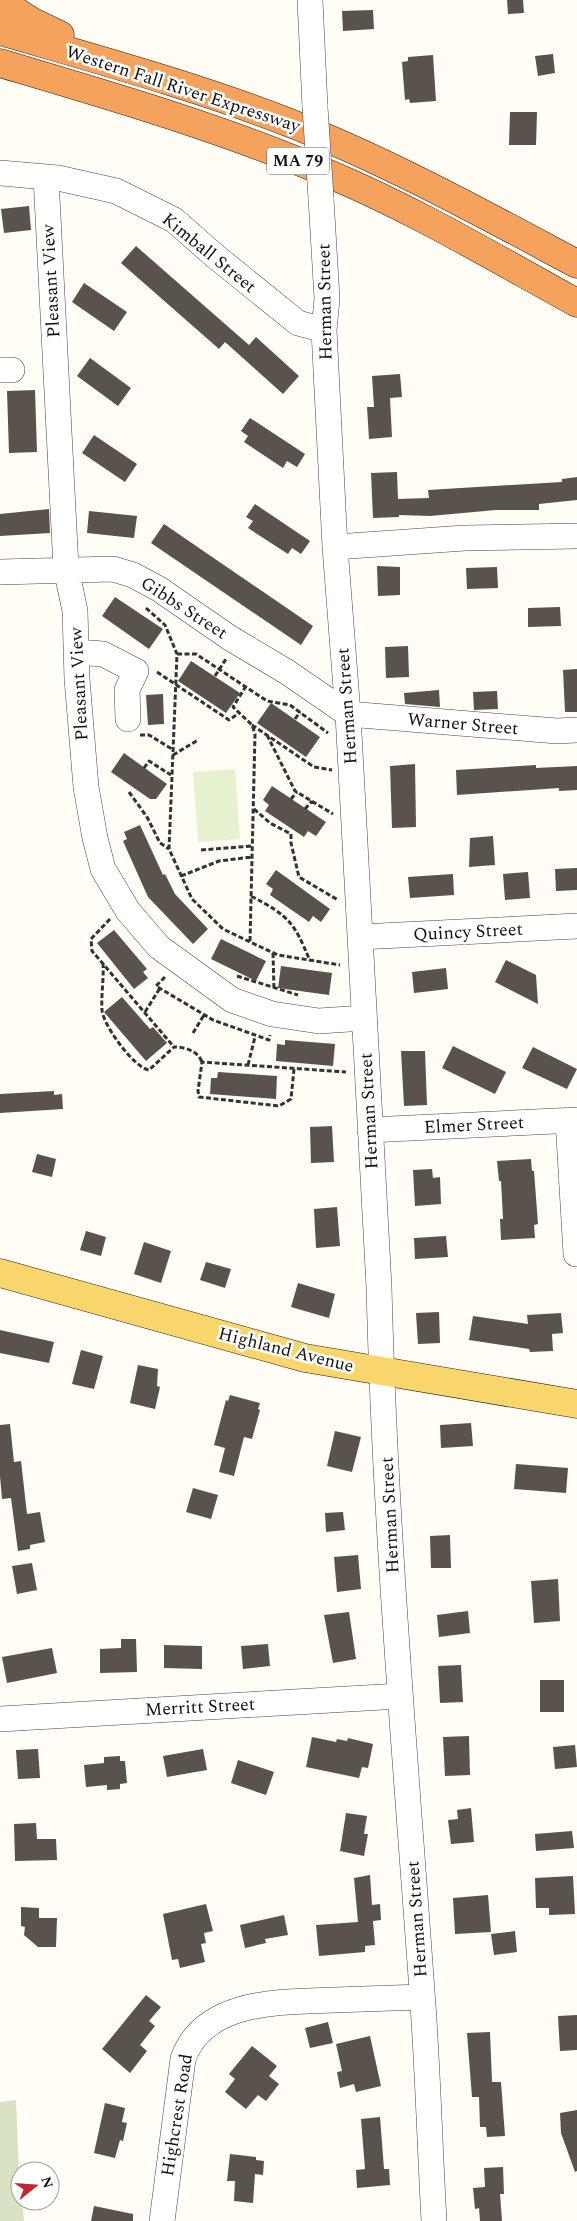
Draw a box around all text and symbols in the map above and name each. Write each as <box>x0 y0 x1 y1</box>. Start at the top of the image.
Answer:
street label: Western Fall River Expressway <box>62 38 305 140</box>
road number: MA 79 <box>267 148 329 175</box>
street label: Kimball Street <box>156 206 262 300</box>
street label: Pleasant View <box>35 223 67 338</box>
street label: Herman Street <box>310 243 340 361</box>
street label: Gibbs Street <box>135 570 233 646</box>
street label: Pleasant View <box>63 626 95 741</box>
street label: Herman Street <box>329 647 365 765</box>
street label: Warner Street <box>406 706 520 742</box>
street label: Quincy Street <box>413 916 523 948</box>
street label: Herman Street <box>352 1052 386 1170</box>
street label: Elmer Street <box>423 1109 525 1141</box>
street label: Highland Avenue <box>215 1320 357 1380</box>
street label: Herman Street <box>373 1456 407 1574</box>
street label: Merritt Street <box>144 1691 256 1723</box>
street label: Herman Street <box>399 1860 435 1978</box>
street label: Highcrest Road <box>154 2052 200 2178</box>
north arrow <box>10 2161 60 2211</box>
text: N <box>35 2174 59 2191</box>

